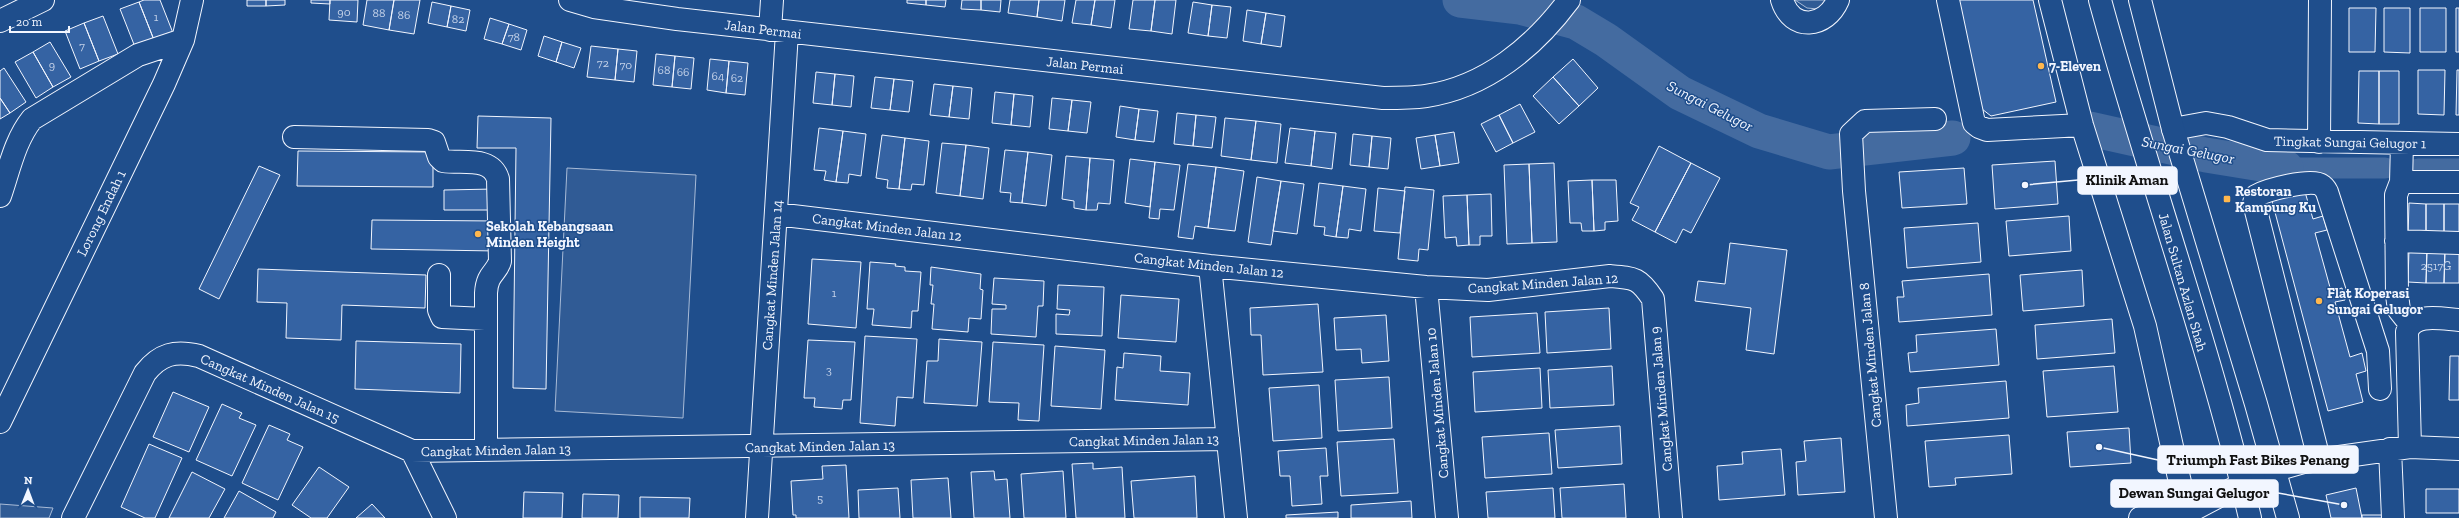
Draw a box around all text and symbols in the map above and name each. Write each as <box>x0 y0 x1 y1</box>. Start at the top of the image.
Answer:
house number: 90 <box>337 5 351 19</box>
house number: 88 <box>373 6 385 20</box>
scale bar <box>10 8 69 34</box>
house number: 86 <box>398 8 410 22</box>
house number: 1 <box>154 10 159 24</box>
house number: 82 <box>452 12 464 26</box>
text: 20 m <box>16 15 43 29</box>
street label: Jalan Permai <box>723 16 802 43</box>
house number: 78 <box>508 30 520 44</box>
house number: 7 <box>79 39 85 53</box>
street label: Jalan Permai <box>1046 53 1124 78</box>
house number: 72 <box>597 56 609 70</box>
house number: 9 <box>49 58 55 72</box>
house number: 70 <box>620 58 632 72</box>
place label: 7-Eleven <box>2049 58 2102 75</box>
marker: 7-Eleven <box>2036 61 2046 71</box>
house number: 68 <box>658 63 670 77</box>
house number: 66 <box>677 65 689 79</box>
house number: 64 <box>712 69 725 83</box>
house number: 62 <box>731 71 743 85</box>
water label: Sungai Gelugor <box>1664 77 1757 136</box>
water label: Sungai Gelugor <box>2140 132 2237 168</box>
street label: Tingkat Sungai Gelugor 1 <box>2274 133 2427 152</box>
street label: Lorong Endah 1 <box>73 167 130 259</box>
callout: Klinik Aman <box>2078 167 2177 194</box>
text: Klinik Aman <box>2086 171 2169 189</box>
place label: Restoran Kampung Ku <box>2235 183 2316 216</box>
marker: Restoran Kampung Ku <box>2222 194 2232 204</box>
street label: Cangkat Minden Jalan 14 <box>759 199 786 351</box>
street label: Cangkat Minden Jalan 12 <box>811 210 963 245</box>
street label: Jalan Sultan Azlan Shah <box>2155 211 2210 354</box>
place label: Sekolah Kebangsaan Minden Height <box>486 218 614 251</box>
marker: Sekolah Kebangsaan Minden Height <box>473 229 483 239</box>
street label: Cangkat Minden Jalan 12 <box>1133 249 1285 282</box>
house number: 2517G <box>2421 259 2451 273</box>
street label: Cangkat Minden Jalan 12 <box>1467 270 1619 297</box>
street label: Cangkat Minden Jalan 8 <box>1856 282 1885 428</box>
place label: Flat Koperasi Sungai Gelugor <box>2327 285 2423 318</box>
house number: 1 <box>832 286 837 300</box>
marker: Flat Koperasi Sungai Gelugor <box>2314 296 2324 306</box>
street label: Cangkat Minden Jalan 9 <box>1647 326 1676 472</box>
street label: Cangkat Minden Jalan 10 <box>1422 327 1453 479</box>
street label: Cangkat Minden Jalan 15 <box>198 350 342 427</box>
house number: 3 <box>826 363 832 377</box>
street label: Cangkat Minden Jalan 13 <box>1069 431 1219 450</box>
street label: Cangkat Minden Jalan 13 <box>745 437 895 456</box>
street label: Cangkat Minden Jalan 13 <box>421 441 571 460</box>
callout: Triumph Fast Bikes Penang <box>2158 446 2358 473</box>
text: Triumph Fast Bikes Penang <box>2166 451 2350 469</box>
north arrow <box>8 470 48 510</box>
text: N <box>24 474 33 487</box>
callout: Dewan Sungai Gelugor <box>2111 480 2278 507</box>
text: Dewan Sungai Gelugor <box>2118 484 2270 502</box>
house number: 5 <box>817 491 823 505</box>

